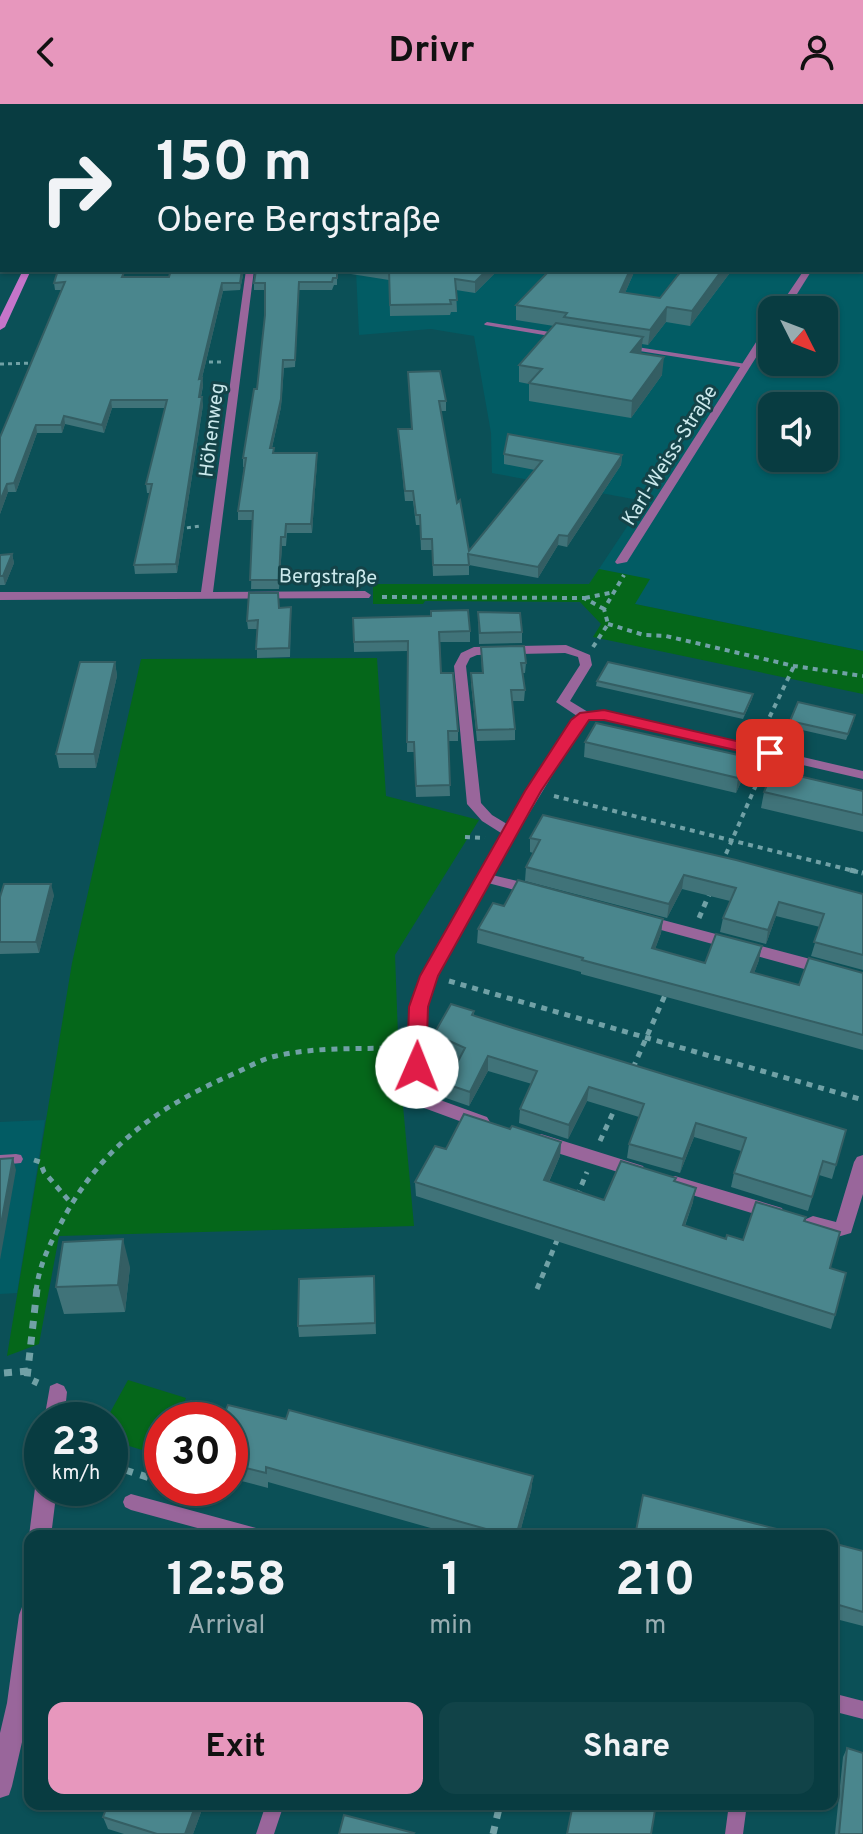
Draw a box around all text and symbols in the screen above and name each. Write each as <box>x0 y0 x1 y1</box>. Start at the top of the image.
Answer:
text: Drivr <box>389 29 474 75</box>
icon: back <box>24 30 68 74</box>
icon: person <box>795 30 839 74</box>
text: 150 m <box>156 130 312 200</box>
icon: right <box>24 136 128 240</box>
text: Obere Bergstraße <box>156 199 441 245</box>
north arrow <box>758 296 838 376</box>
map controls <box>758 296 838 472</box>
street label: Höhenweg <box>194 381 232 479</box>
street label: Karl-Weiss-Straße <box>617 381 724 531</box>
button: sound <box>758 392 838 472</box>
street label: Bergstraße <box>279 564 377 592</box>
pin <box>736 719 804 787</box>
icon: arrive <box>748 731 792 775</box>
position arrow <box>375 1025 459 1109</box>
speed limit sign: 30 <box>144 1402 248 1506</box>
text: 23 <box>52 1419 100 1469</box>
text: km/h <box>52 1461 100 1487</box>
text: 12:58 <box>167 1552 286 1612</box>
text: 1 <box>441 1552 460 1612</box>
text: 210 <box>615 1552 695 1612</box>
text: Arrival <box>188 1610 265 1643</box>
text: min <box>429 1610 472 1643</box>
text: m <box>644 1610 666 1643</box>
button: Exit <box>48 1702 423 1794</box>
button: Share <box>439 1702 814 1794</box>

